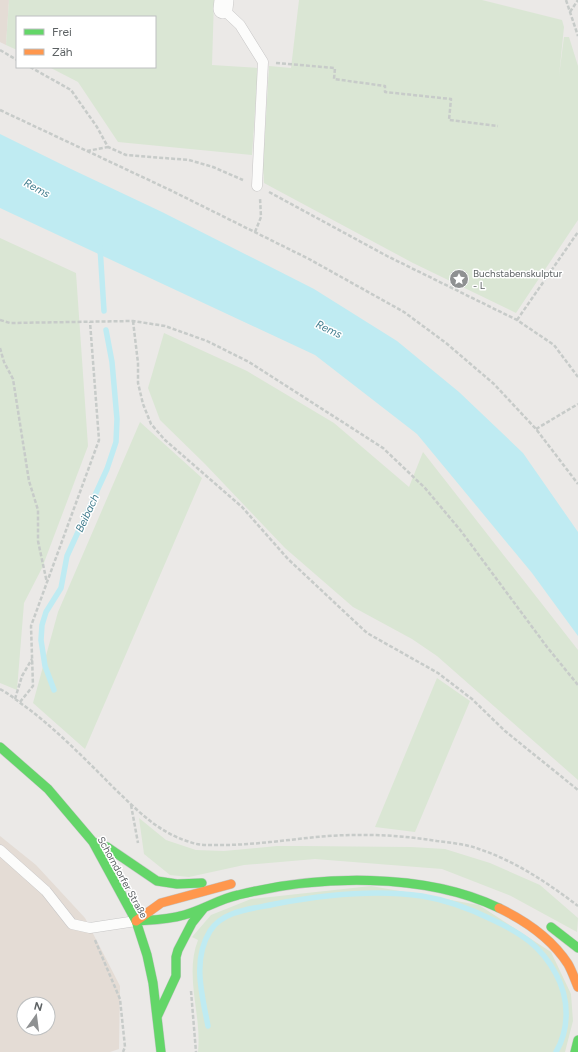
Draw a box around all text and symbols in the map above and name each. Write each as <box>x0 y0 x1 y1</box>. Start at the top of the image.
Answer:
legend <box>16 16 156 68</box>
text: Frei <box>52 25 72 39</box>
text: Zäh <box>52 45 73 59</box>
water label: Rems <box>22 176 52 201</box>
place label: Buchstabenskulptur - L <box>473 267 563 292</box>
place icon: Buchstabenskulptur - L <box>448 268 470 290</box>
water label: Rems <box>314 318 344 341</box>
water label: Beibach <box>73 492 102 534</box>
street label: Schorndorfer Straße <box>95 834 151 921</box>
north arrow <box>16 996 56 1036</box>
text: N <box>33 999 44 1014</box>

